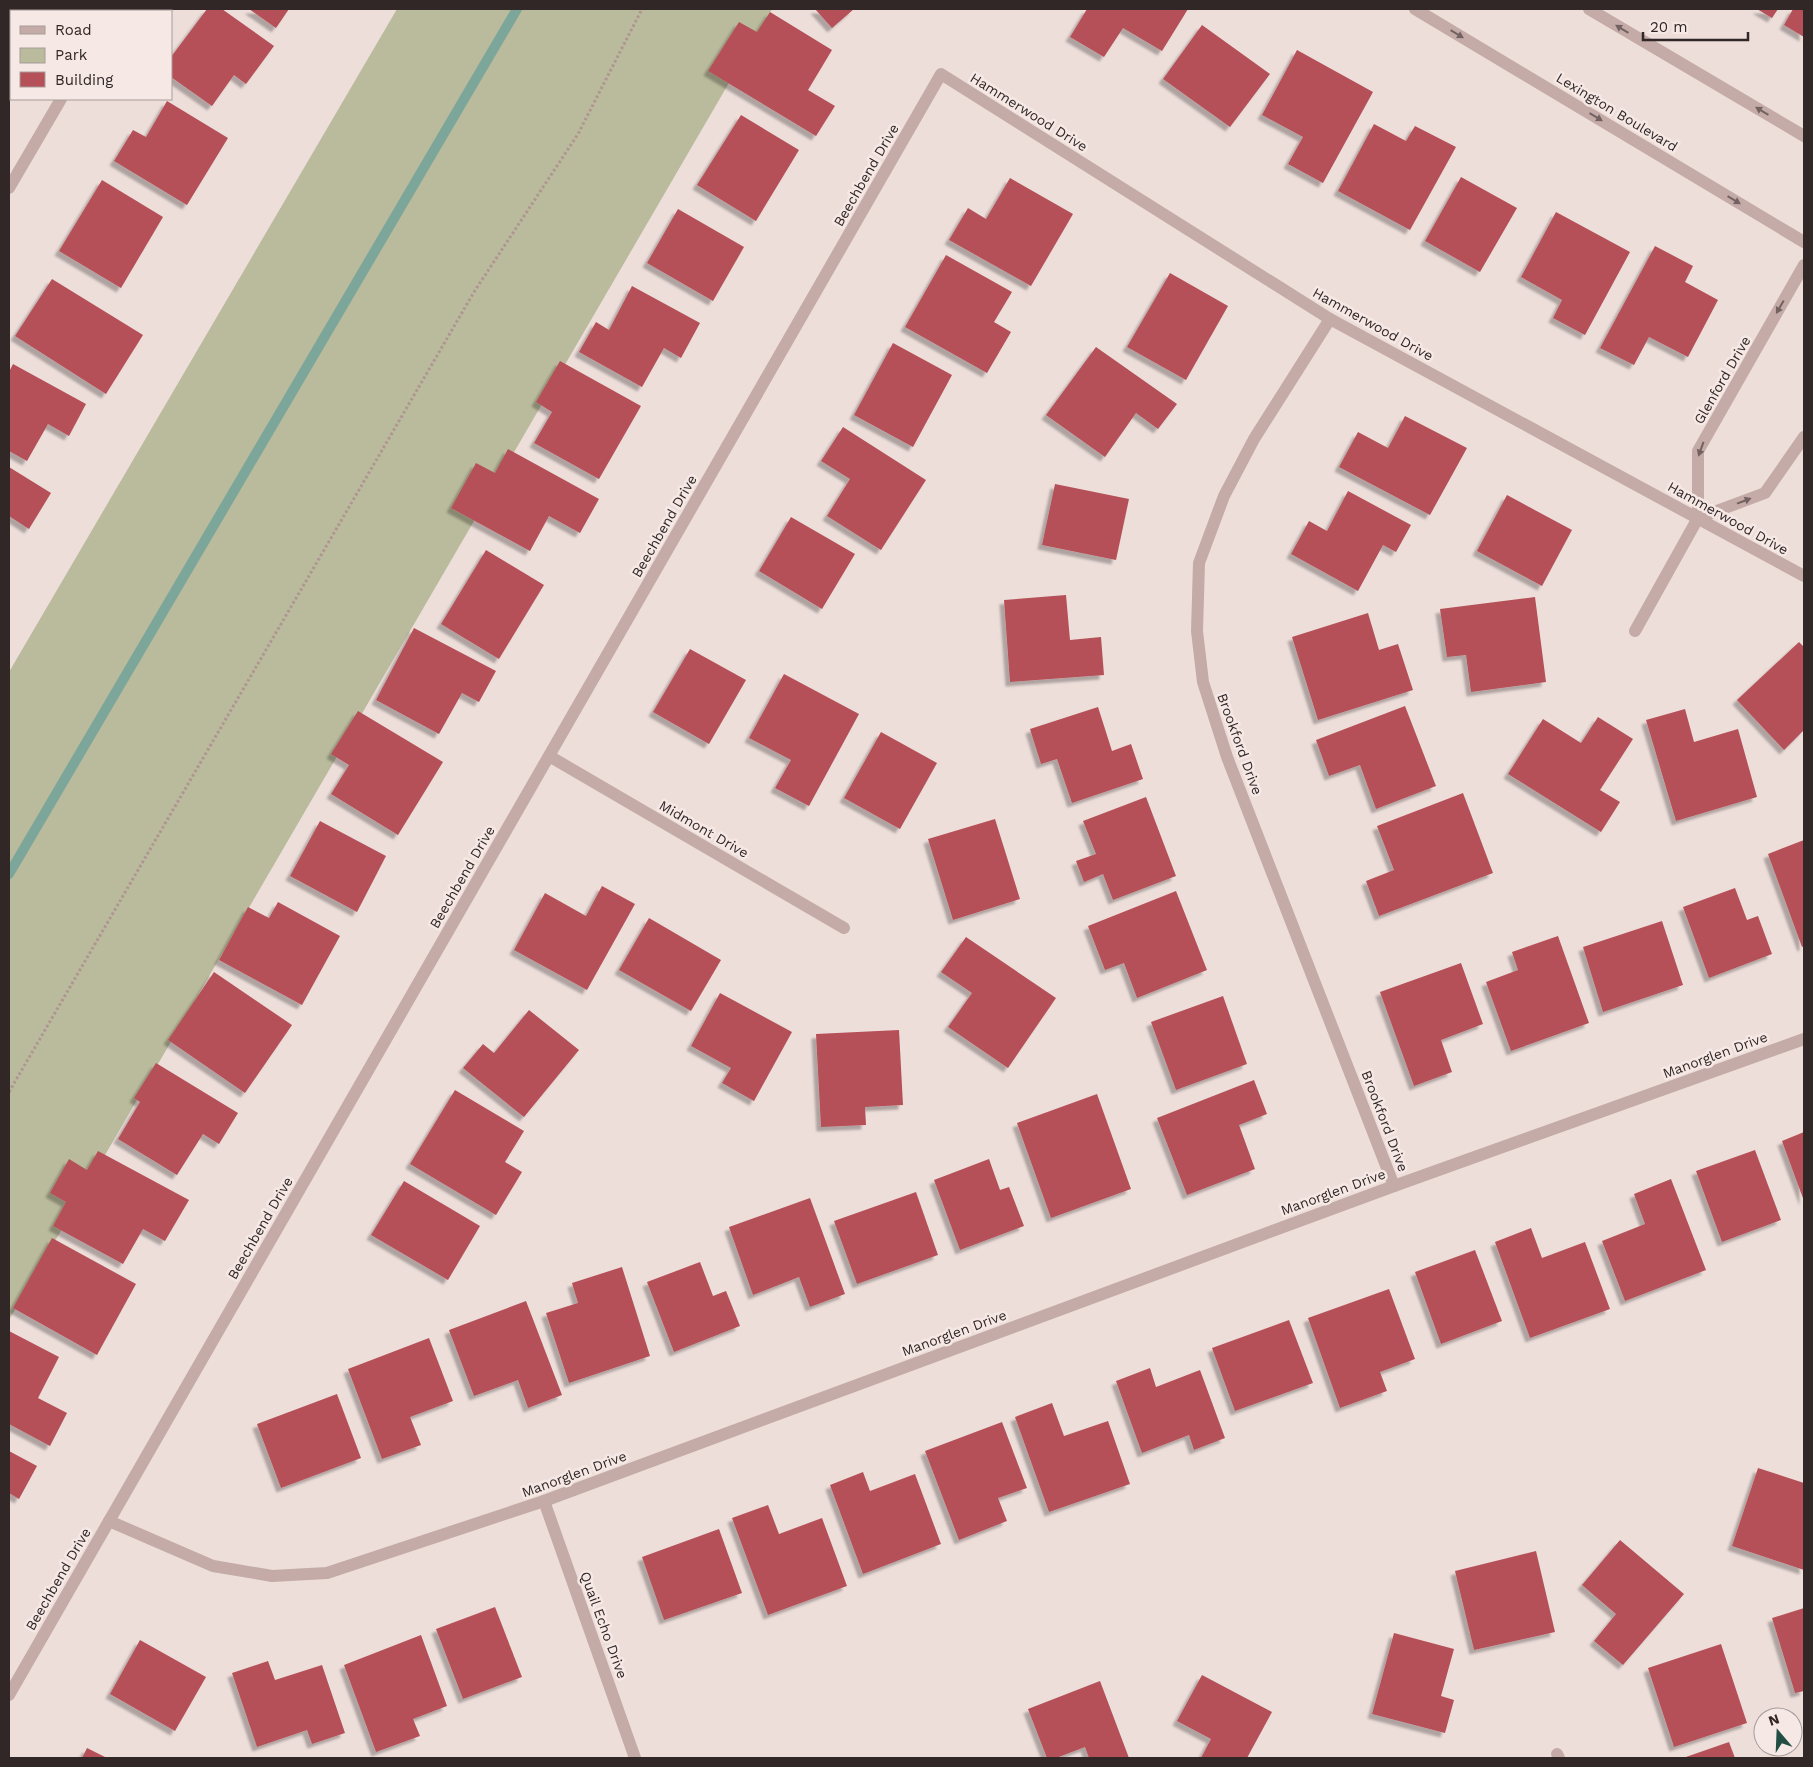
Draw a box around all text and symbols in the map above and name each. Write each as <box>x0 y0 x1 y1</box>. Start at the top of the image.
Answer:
legend <box>10 10 172 100</box>
scale bar <box>1643 10 1748 42</box>
text: 20 m <box>1650 18 1688 36</box>
text: Road <box>55 21 92 39</box>
one-way arrow <box>1616 24 1629 33</box>
one-way arrow <box>1450 29 1463 38</box>
text: Park <box>55 46 88 64</box>
street label: Hammerwood Drive <box>967 69 1091 155</box>
street label: Lexington Boulevard <box>1553 69 1681 155</box>
text: Building <box>55 71 113 89</box>
one-way arrow <box>1756 107 1769 116</box>
one-way arrow <box>1590 113 1603 122</box>
street label: Beechbend Drive <box>830 121 902 229</box>
one-way arrow <box>1727 195 1740 204</box>
street label: Hammerwood Drive <box>1310 284 1436 364</box>
one-way arrow <box>1776 299 1784 314</box>
street label: Glenford Drive <box>1690 333 1754 427</box>
one-way arrow <box>1697 441 1705 456</box>
street label: Beechbend Drive <box>628 472 700 580</box>
street label: Hammerwood Drive <box>1665 478 1791 558</box>
one-way arrow <box>1737 497 1752 505</box>
street label: Brookford Drive <box>1214 691 1266 797</box>
street label: Midmont Drive <box>657 797 751 861</box>
street label: Beechbend Drive <box>426 823 498 931</box>
street label: Manorglen Drive <box>1660 1029 1770 1081</box>
street label: Brookford Drive <box>1358 1068 1412 1174</box>
street label: Manorglen Drive <box>1278 1166 1388 1218</box>
street label: Beechbend Drive <box>224 1174 296 1282</box>
street label: Manorglen Drive <box>899 1307 1009 1359</box>
street label: Manorglen Drive <box>519 1448 629 1500</box>
street label: Beechbend Drive <box>22 1525 94 1633</box>
street label: Quail Echo Drive <box>577 1569 631 1681</box>
north arrow <box>1753 1707 1803 1757</box>
text: N <box>1766 1710 1781 1729</box>

